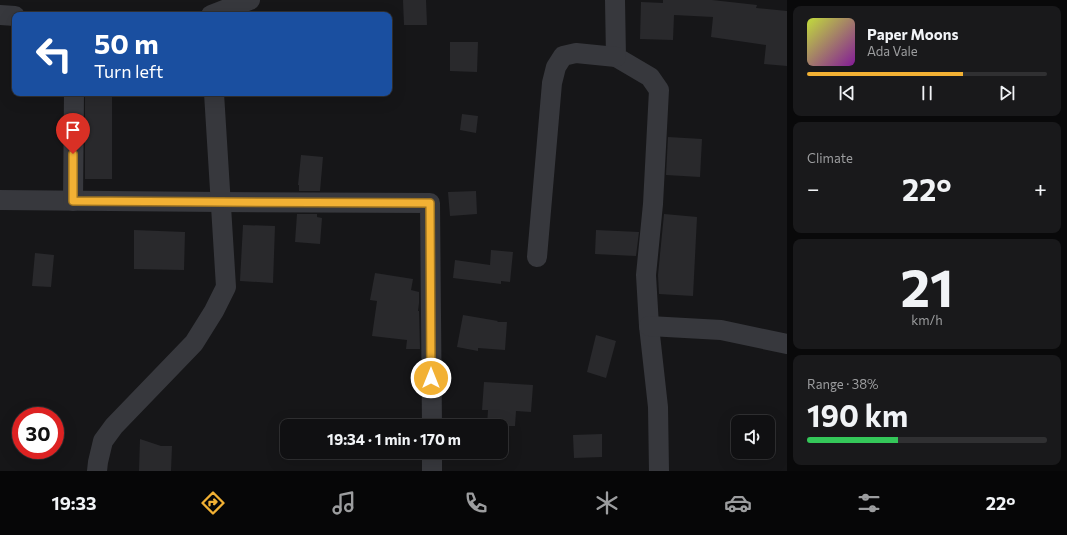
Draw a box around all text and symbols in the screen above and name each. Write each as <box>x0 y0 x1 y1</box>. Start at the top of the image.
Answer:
text: Paper Moons <box>867 25 958 43</box>
text: 50 m <box>94 26 159 60</box>
icon: left <box>28 28 80 80</box>
text: Ada Vale <box>867 43 918 59</box>
text: Turn left <box>94 60 163 82</box>
icon: previous <box>836 82 858 104</box>
icon: pause <box>916 82 938 104</box>
icon: next <box>996 82 1018 104</box>
pin <box>56 113 90 154</box>
icon: arrive <box>62 119 84 141</box>
text: Climate <box>807 150 853 166</box>
text: 22° <box>902 170 952 207</box>
text: − <box>807 175 820 202</box>
text: + <box>1034 175 1047 202</box>
text: 21 <box>900 254 954 318</box>
text: km/h <box>911 312 943 328</box>
position arrow <box>410 357 452 399</box>
text: Range · 38% <box>807 376 879 392</box>
text: 190 km <box>807 396 908 433</box>
speed limit sign: 30 <box>12 407 64 459</box>
map controls <box>731 415 775 459</box>
button: sound <box>731 415 775 459</box>
text: 19:34 · 1 min · 170 m <box>327 430 461 448</box>
icon: directions <box>199 489 227 517</box>
icon: music <box>330 489 358 517</box>
icon: phone <box>462 489 490 517</box>
icon: climate <box>593 489 621 517</box>
icon: car <box>724 489 752 517</box>
icon: filters <box>855 489 883 517</box>
text: 19:33 <box>52 492 96 514</box>
text: 22° <box>986 492 1015 514</box>

